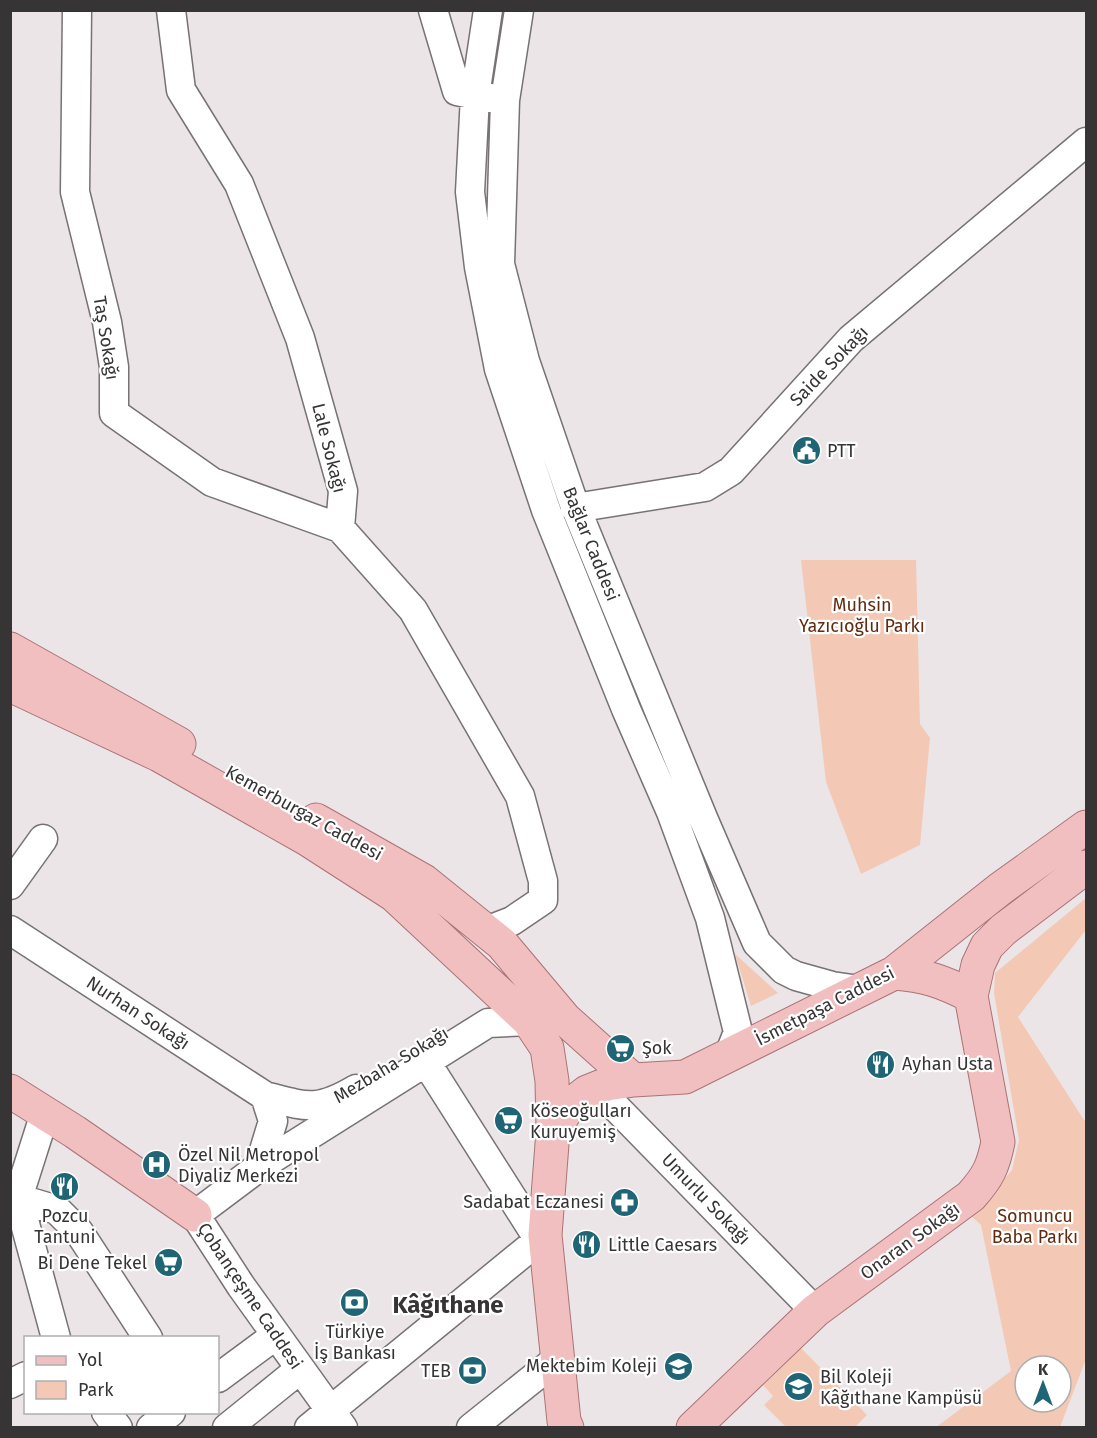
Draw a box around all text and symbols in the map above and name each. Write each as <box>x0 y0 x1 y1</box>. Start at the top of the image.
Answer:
street label: Taş Sokağı <box>89 295 123 381</box>
street label: Saide Sokağı <box>785 321 873 411</box>
street label: Lale Sokağı <box>307 401 351 495</box>
public building icon: PTT <box>790 435 822 467</box>
place label: PTT <box>827 440 856 462</box>
street label: Bağlar Caddesi <box>558 484 624 604</box>
park label: Muhsin Yazıcıoğlu Parkı <box>799 594 925 637</box>
street label: Kemerburgaz Caddesi <box>222 761 386 865</box>
street label: İsmetpaşa Caddesi <box>752 961 898 1051</box>
street label: Nurhan Sokağı <box>82 971 194 1055</box>
street label: Mezbaha Sokağı <box>329 1022 453 1108</box>
supermarket icon: Şok <box>605 1032 637 1064</box>
place label: Şok <box>642 1037 672 1059</box>
restaurant icon: Ayhan Usta <box>865 1048 897 1080</box>
place label: Ayhan Usta <box>902 1053 993 1075</box>
place label: Köseoğulları Kuruyemiş <box>530 1100 632 1143</box>
supermarket icon: Köseoğulları Kuruyemiş <box>493 1105 525 1137</box>
place label: Özel Nil Metropol Diyaliz Merkezi <box>178 1144 319 1187</box>
hospital icon: Özel Nil Metropol Diyaliz Merkezi <box>141 1149 173 1181</box>
street label: Umurlu Sokağı <box>657 1149 755 1249</box>
restaurant icon: Pozcu Tantuni <box>49 1171 81 1203</box>
pharmacy icon: Sadabat Eczanesi <box>609 1186 641 1218</box>
place label: Sadabat Eczanesi <box>463 1191 604 1213</box>
street label: Onaran Sokağı <box>856 1198 964 1284</box>
place label: Pozcu Tantuni <box>34 1205 96 1248</box>
park label: Somuncu Baba Parkı <box>992 1205 1078 1248</box>
street label: Çobançeşme Caddesi <box>193 1219 307 1373</box>
restaurant icon: Little Caesars <box>571 1229 603 1261</box>
place label: Little Caesars <box>608 1234 717 1256</box>
supermarket icon: Bi Dene Tekel <box>152 1247 184 1279</box>
place label: Bi Dene Tekel <box>37 1252 147 1274</box>
bank icon: Türkiye İş Bankası <box>339 1287 371 1319</box>
district label: Kâğıthane <box>392 1291 504 1319</box>
place label: Türkiye İş Bankası <box>314 1321 396 1364</box>
legend <box>24 1336 219 1414</box>
text: Yol <box>78 1349 103 1371</box>
school or university icon: Mektebim Koleji <box>662 1350 694 1382</box>
north arrow <box>1013 1354 1073 1414</box>
bank icon: TEB <box>456 1355 488 1387</box>
place label: Mektebim Koleji <box>526 1355 657 1377</box>
place label: TEB <box>421 1360 451 1382</box>
text: K <box>1038 1360 1049 1379</box>
place label: Bil Koleji Kâğıthane Kampüsü <box>820 1366 982 1409</box>
school or university icon: Bil Koleji Kâğıthane Kampüsü <box>783 1371 815 1403</box>
text: Park <box>78 1379 114 1401</box>

